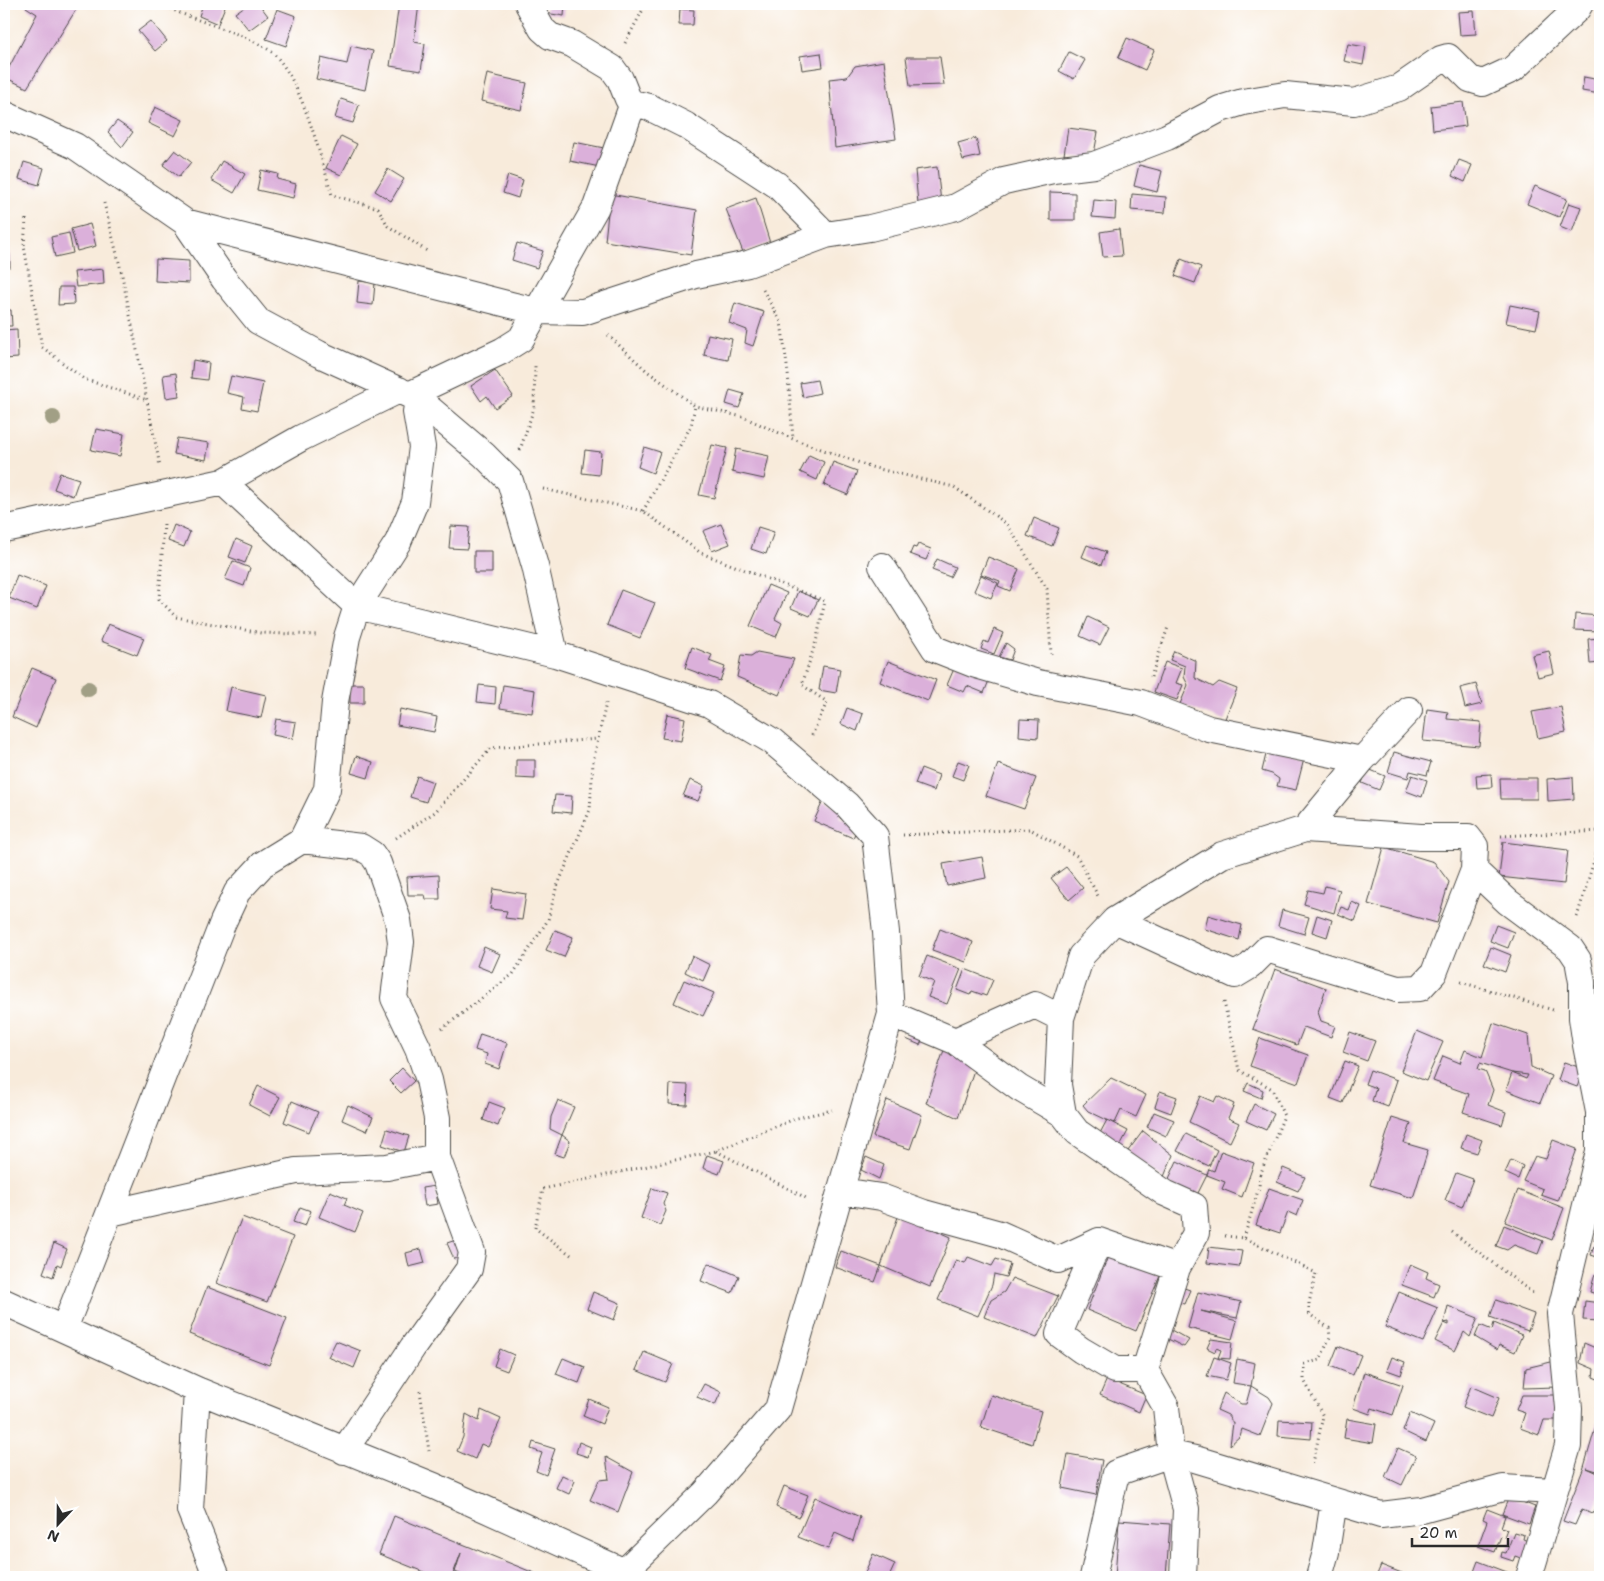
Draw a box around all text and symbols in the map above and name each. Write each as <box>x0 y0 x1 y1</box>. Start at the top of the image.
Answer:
north arrow <box>32 1498 82 1548</box>
scale bar <box>1412 1516 1508 1548</box>
text: 20 m <box>1419 1523 1458 1543</box>
text: N <box>45 1526 62 1546</box>

